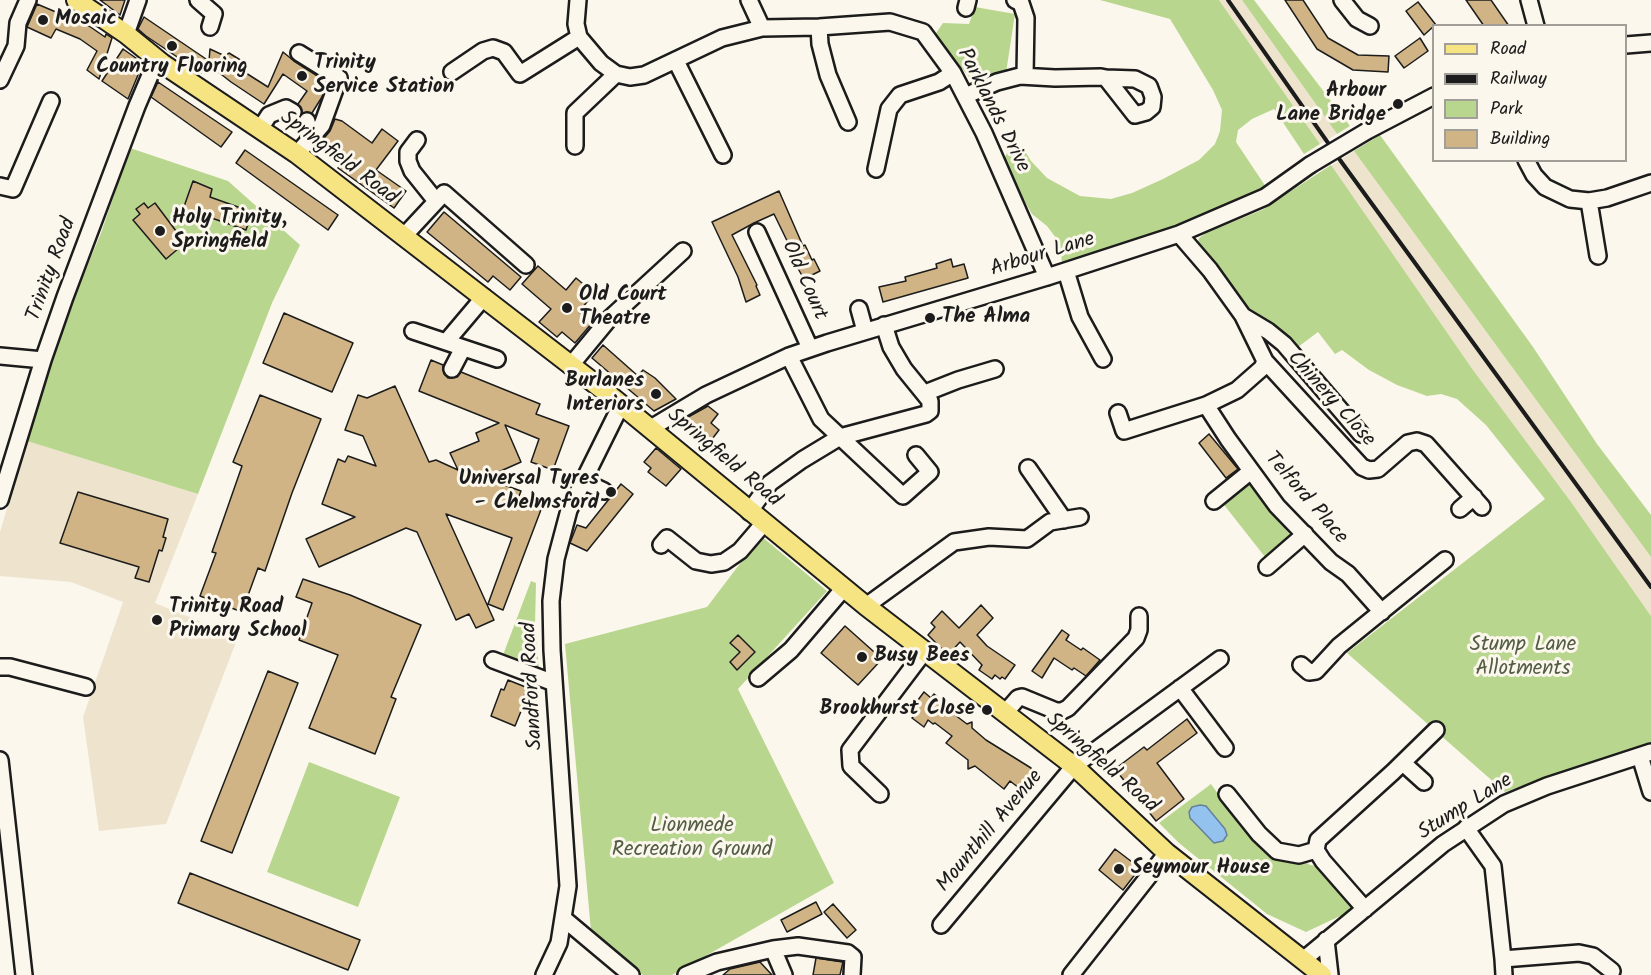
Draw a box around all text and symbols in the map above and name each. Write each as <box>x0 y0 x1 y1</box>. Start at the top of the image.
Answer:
place label: Mosaic <box>55 7 117 33</box>
marker: Mosaic <box>36 13 50 27</box>
legend <box>1432 24 1627 162</box>
text: Road <box>1490 35 1526 64</box>
marker: Country Flooring <box>165 39 179 53</box>
street label: Parklands Drive <box>950 45 1034 177</box>
place label: Trinity Service Station <box>314 51 454 101</box>
place label: Country Flooring <box>96 55 248 81</box>
text: Railway <box>1490 65 1547 94</box>
marker: Trinity Service Station <box>295 69 309 83</box>
place label: Arbour Lane Bridge <box>1276 79 1386 129</box>
text: Park <box>1490 95 1523 124</box>
marker: Arbour Lane Bridge <box>1391 97 1405 111</box>
street label: Springfield Road <box>274 107 402 211</box>
text: Building <box>1490 125 1550 154</box>
place label: Holy Trinity, Springfield <box>172 206 287 256</box>
street label: Trinity Road <box>23 215 83 325</box>
marker: Holy Trinity, Springfield <box>153 224 167 238</box>
street label: Arbour Lane <box>988 228 1098 284</box>
street label: Old Court <box>774 237 832 325</box>
place label: Old Court Theatre <box>579 283 667 333</box>
marker: Old Court Theatre <box>560 301 574 315</box>
place label: The Alma <box>942 305 1030 331</box>
marker: The Alma <box>923 311 937 325</box>
street label: Chinery Close <box>1280 347 1380 453</box>
place label: Burlanes Interiors <box>565 369 644 419</box>
marker: Burlanes Interiors <box>649 387 663 401</box>
street label: Springfield Road <box>661 404 785 514</box>
street label: Telford Place <box>1258 448 1352 550</box>
place label: Universal Tyres - Chelmsford <box>459 467 599 517</box>
marker: Universal Tyres - Chelmsford <box>604 485 618 499</box>
place label: Trinity Road Primary School <box>169 595 307 645</box>
marker: Trinity Road Primary School <box>150 613 164 627</box>
street label: Sandford Road <box>518 621 550 751</box>
park label: Stump Lane Allotments <box>1470 633 1576 683</box>
place label: Busy Bees <box>874 644 970 670</box>
marker: Busy Bees <box>855 650 869 664</box>
place label: Brookhurst Close <box>820 697 975 723</box>
marker: Brookhurst Close <box>980 703 994 717</box>
street label: Springfield Road <box>1040 708 1162 820</box>
street label: Mounthill Avenue <box>932 766 1050 898</box>
street label: Stump Lane <box>1414 769 1518 847</box>
park label: Lionmede Recreation Ground <box>612 814 772 864</box>
place label: Seymour House <box>1131 856 1270 882</box>
marker: Seymour House <box>1112 862 1126 876</box>

